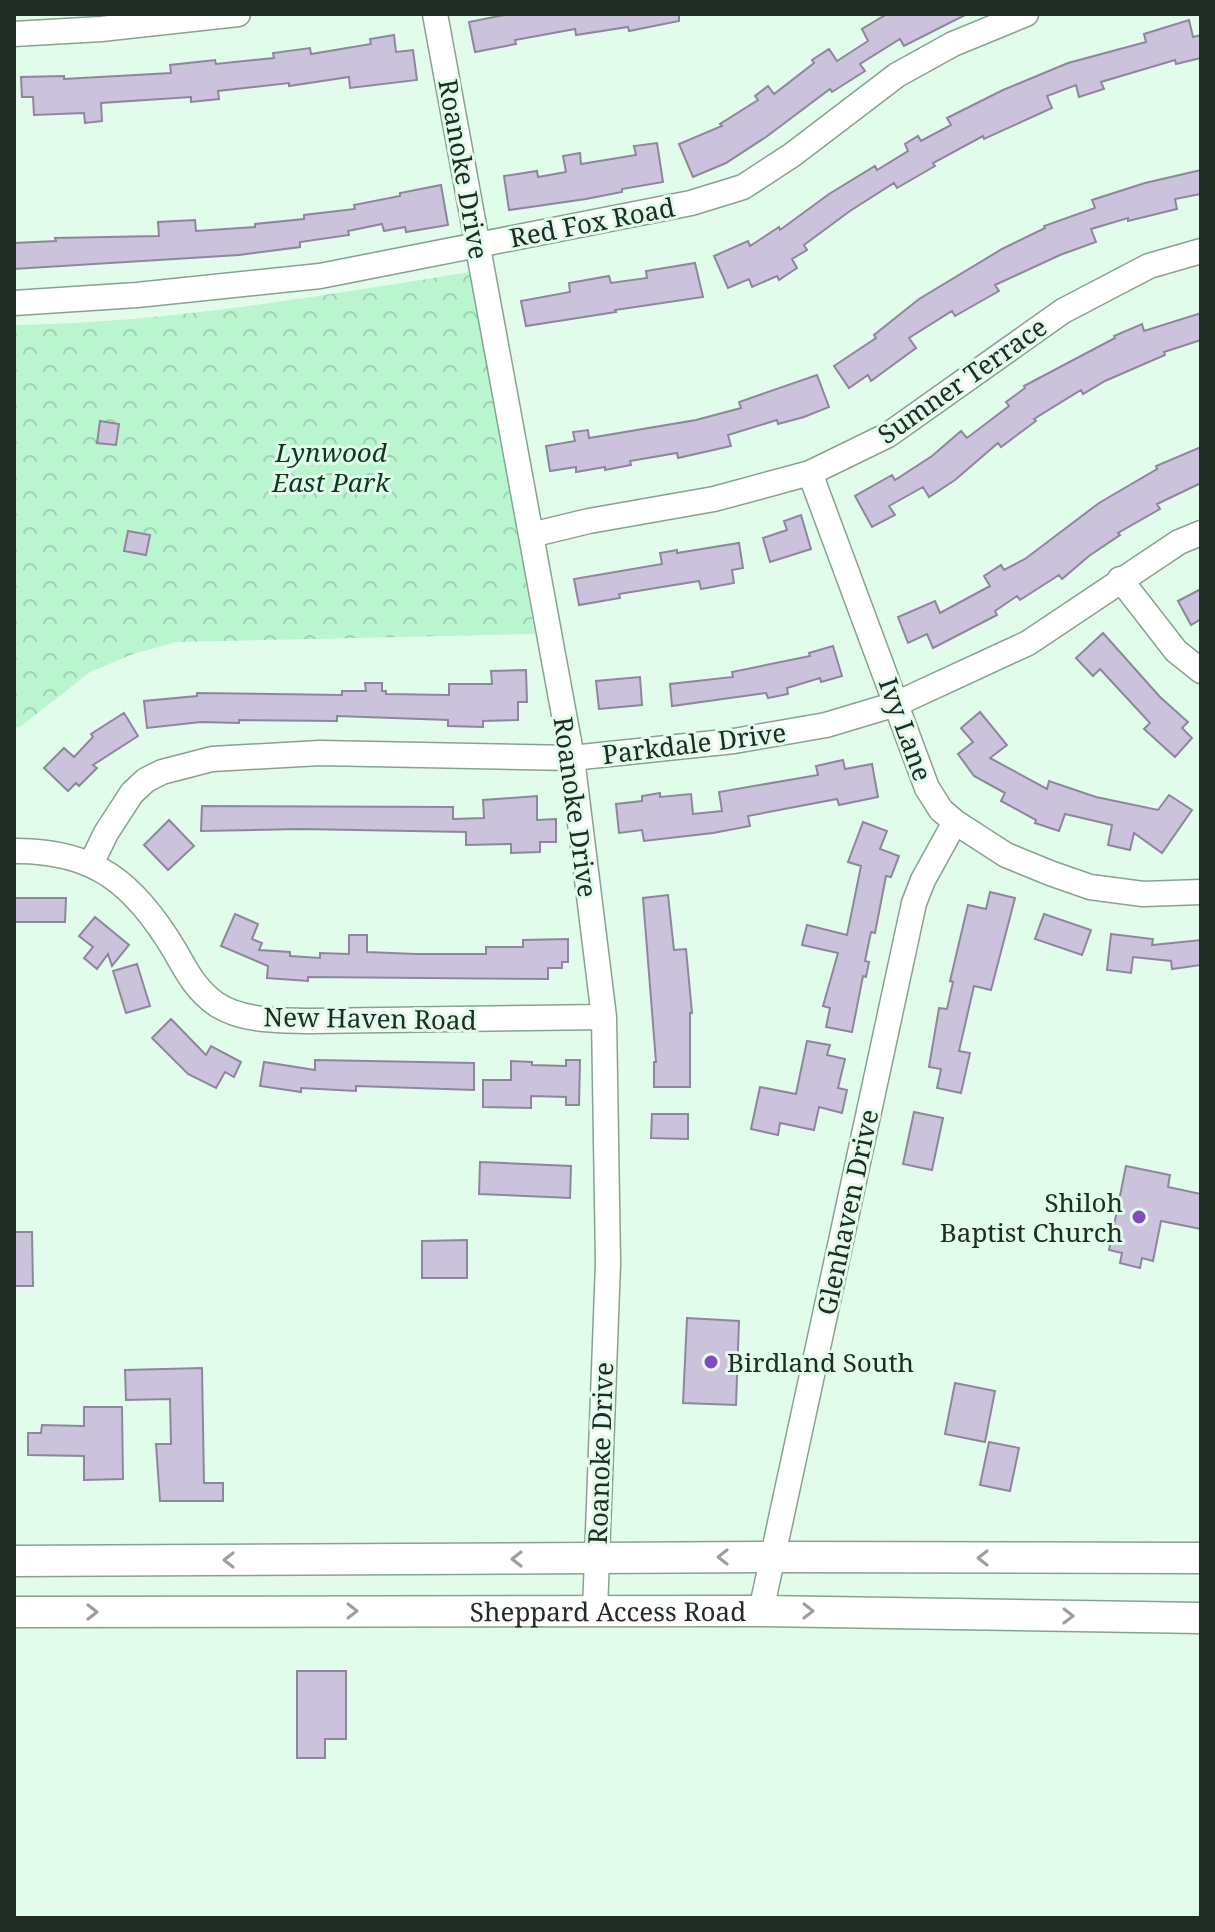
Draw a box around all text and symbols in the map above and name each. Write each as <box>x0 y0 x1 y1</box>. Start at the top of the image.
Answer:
street label: Roanoke Drive <box>430 76 498 262</box>
street label: Red Fox Road <box>506 188 678 256</box>
street label: Sumner Terrace <box>870 308 1054 452</box>
park label: Lynwood East Park <box>271 434 391 500</box>
street label: Ivy Lane <box>871 672 941 786</box>
street label: Roanoke Drive <box>545 714 607 900</box>
street label: Parkdale Drive <box>600 714 788 772</box>
street label: New Haven Road <box>263 998 477 1038</box>
street label: Glenhaven Drive <box>808 1106 886 1318</box>
place label: Shiloh Baptist Church <box>940 1184 1123 1250</box>
marker: Shiloh Baptist Church <box>1130 1208 1148 1226</box>
place label: Birdland South <box>727 1344 914 1380</box>
marker: Birdland South <box>702 1353 720 1371</box>
street label: Roanoke Drive <box>579 1361 621 1545</box>
one-way arrow <box>716 1549 729 1566</box>
one-way arrow <box>976 1549 989 1567</box>
one-way arrow <box>510 1550 523 1568</box>
one-way arrow <box>222 1551 235 1569</box>
street label: Sheppard Access Road <box>470 1593 746 1629</box>
one-way arrow <box>86 1603 99 1621</box>
one-way arrow <box>346 1603 359 1620</box>
one-way arrow <box>802 1603 815 1620</box>
one-way arrow <box>1062 1607 1075 1624</box>

